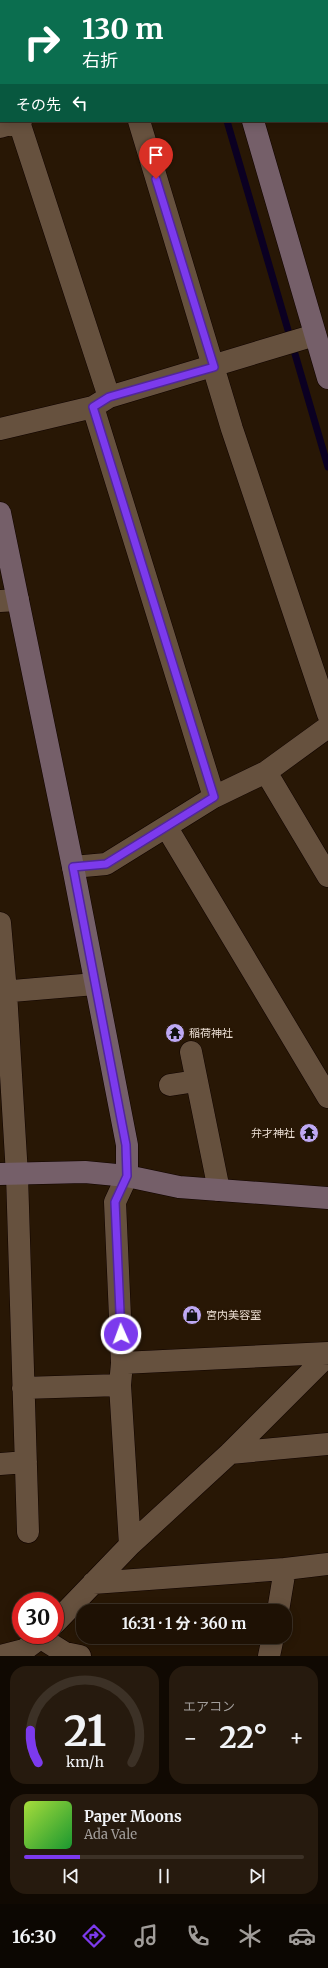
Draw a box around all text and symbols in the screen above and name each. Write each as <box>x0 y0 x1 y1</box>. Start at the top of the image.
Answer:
text: 130 m <box>82 11 164 47</box>
icon: right <box>16 16 68 68</box>
text: 右折 <box>82 49 118 72</box>
icon: left <box>69 92 91 114</box>
text: その先 <box>16 95 61 114</box>
pin <box>139 138 173 179</box>
icon: arrive <box>145 144 167 166</box>
temple icon: 稲荷神社 <box>164 1022 186 1044</box>
place label: 稲荷神社 <box>189 1026 233 1040</box>
temple icon: 弁才神社 <box>298 1122 320 1144</box>
place label: 弁才神社 <box>251 1126 295 1140</box>
shop icon: 宮内美容室 <box>181 1304 203 1326</box>
place label: 宮内美容室 <box>206 1308 261 1322</box>
position arrow <box>100 1313 142 1355</box>
speed limit sign: 30 <box>12 1592 64 1644</box>
text: 16:31 · 1 分 · 360 m <box>122 1614 246 1633</box>
text: エアコン <box>183 1698 235 1715</box>
text: 21 <box>63 1705 106 1757</box>
text: 22° <box>219 1718 268 1756</box>
text: − <box>183 1724 198 1752</box>
text: + <box>289 1724 304 1752</box>
text: km/h <box>66 1753 104 1771</box>
text: Paper Moons <box>84 1807 182 1826</box>
text: Ada Vale <box>84 1826 137 1843</box>
icon: previous <box>60 1865 82 1887</box>
icon: pause <box>153 1865 175 1887</box>
icon: next <box>246 1865 268 1887</box>
icon: directions <box>80 1922 108 1950</box>
icon: music <box>132 1922 160 1950</box>
icon: phone <box>184 1922 212 1950</box>
icon: climate <box>236 1922 264 1950</box>
icon: car <box>288 1922 316 1950</box>
text: 16:30 <box>12 1925 57 1948</box>

